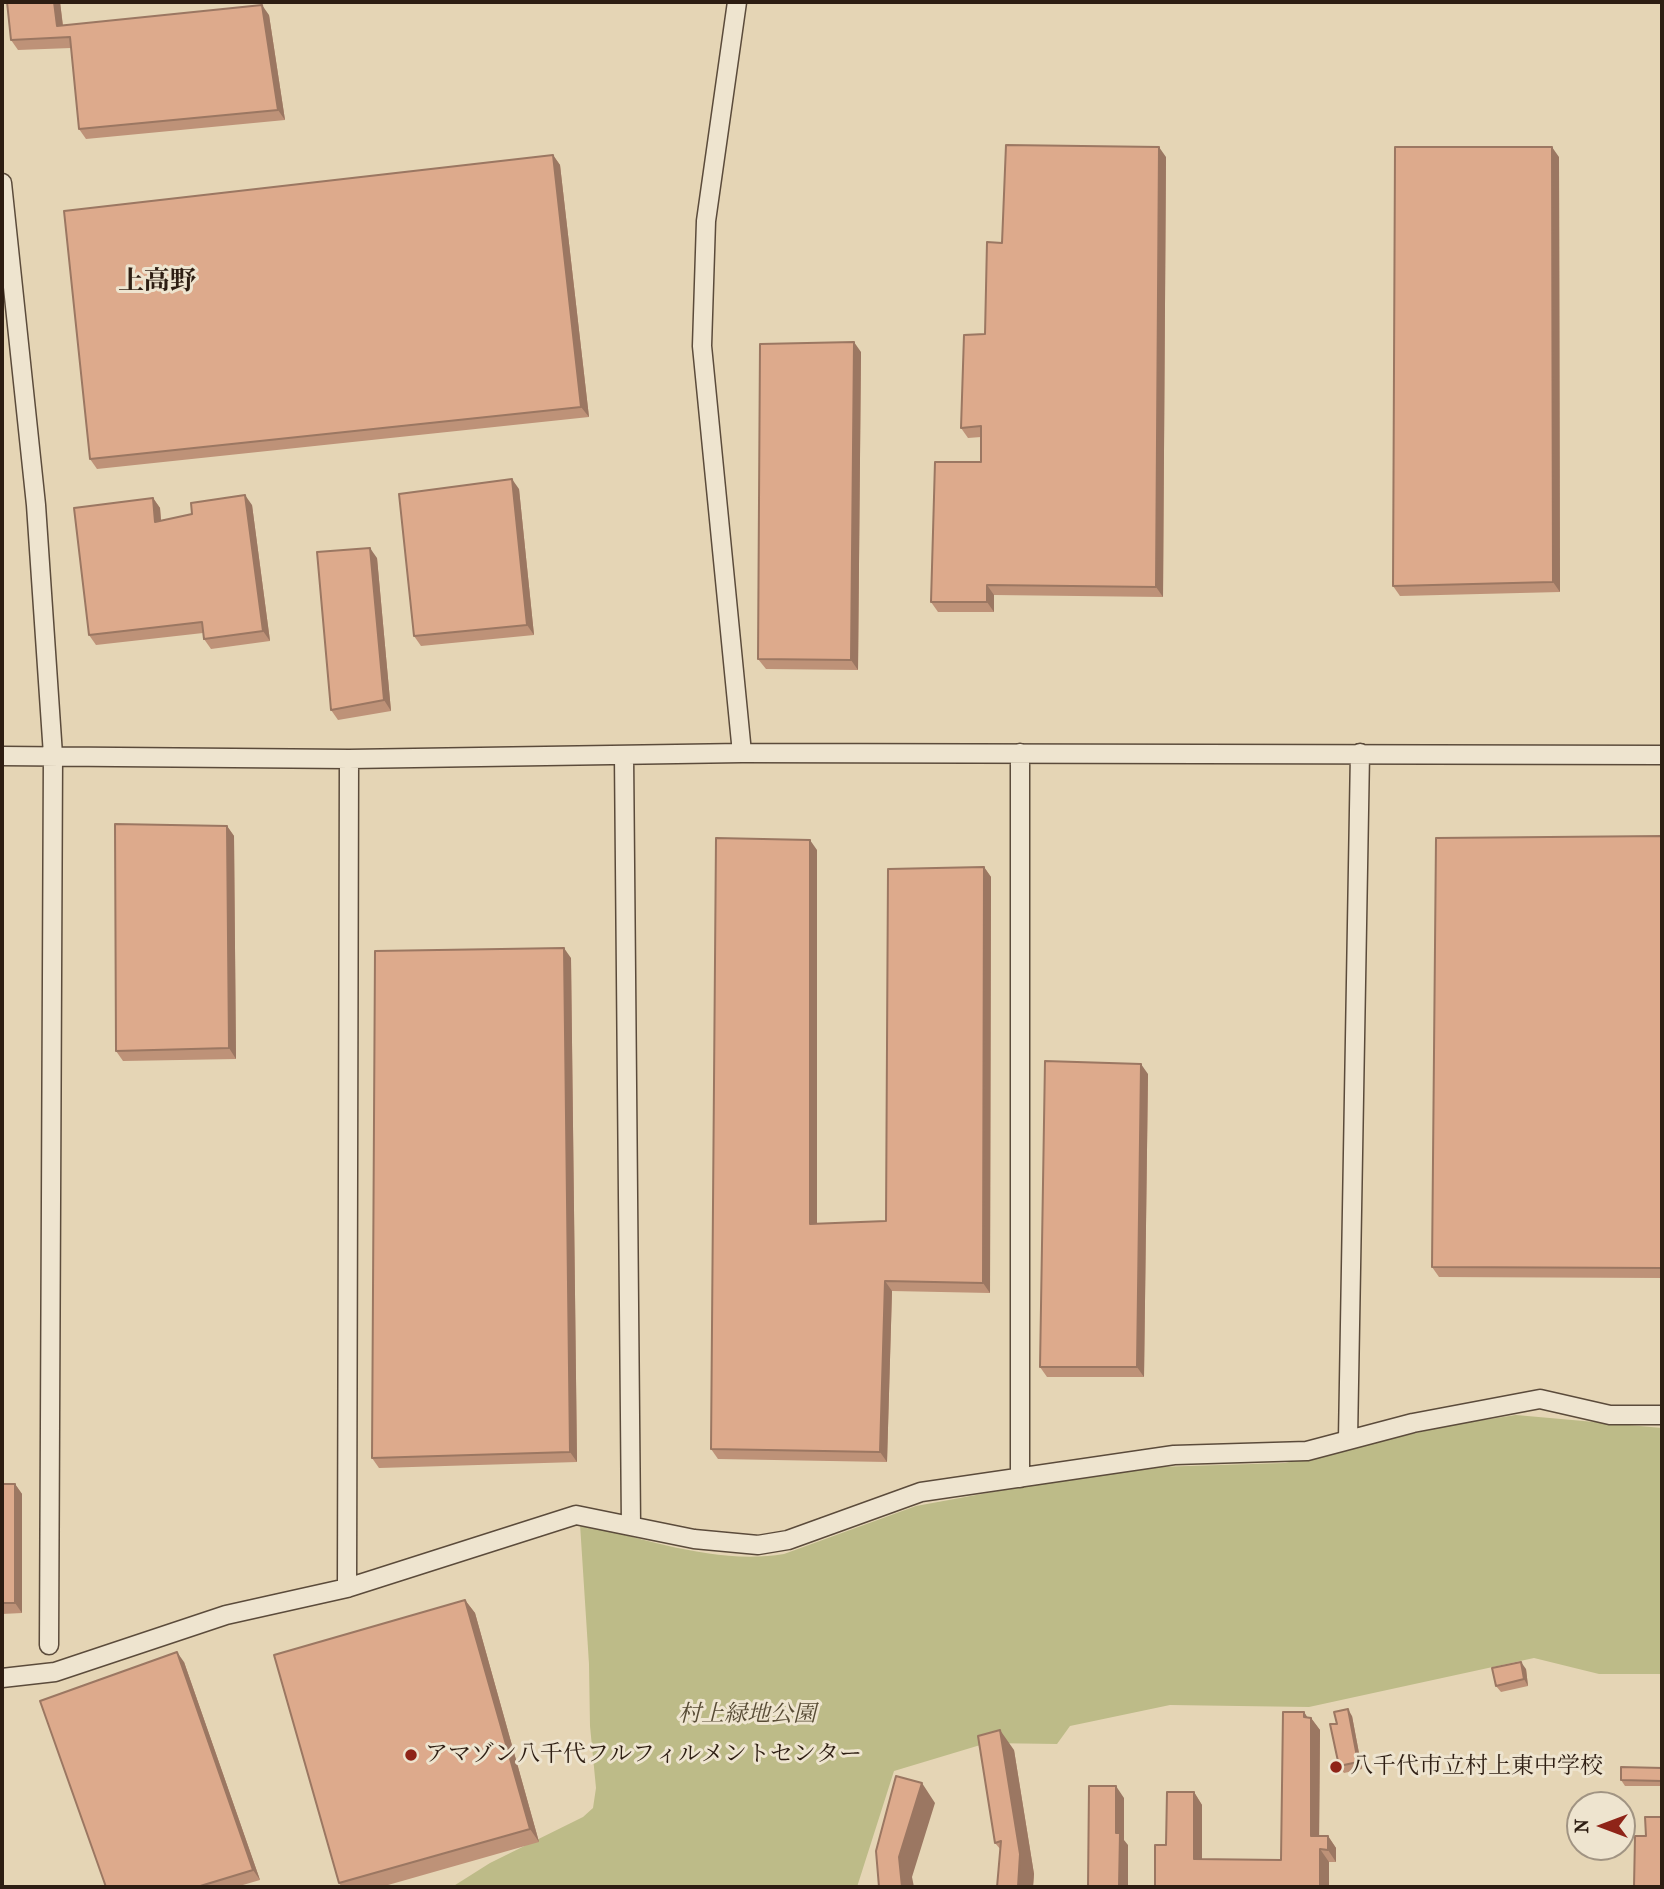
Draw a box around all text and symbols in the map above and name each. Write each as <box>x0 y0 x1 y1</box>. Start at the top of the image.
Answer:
district label: 上高野 <box>118 267 196 299</box>
park label: 村上緑地公園 <box>678 1701 816 1729</box>
place label: アマゾン八千代フルフィルメントセンター <box>425 1741 862 1769</box>
marker: アマゾン八千代フルフィルメントセンター <box>403 1747 419 1763</box>
place label: 八千代市立村上東中学校 <box>1350 1753 1603 1781</box>
marker: 八千代市立村上東中学校 <box>1328 1759 1344 1775</box>
north arrow <box>1566 1791 1636 1861</box>
text: N <box>1571 1819 1593 1833</box>

